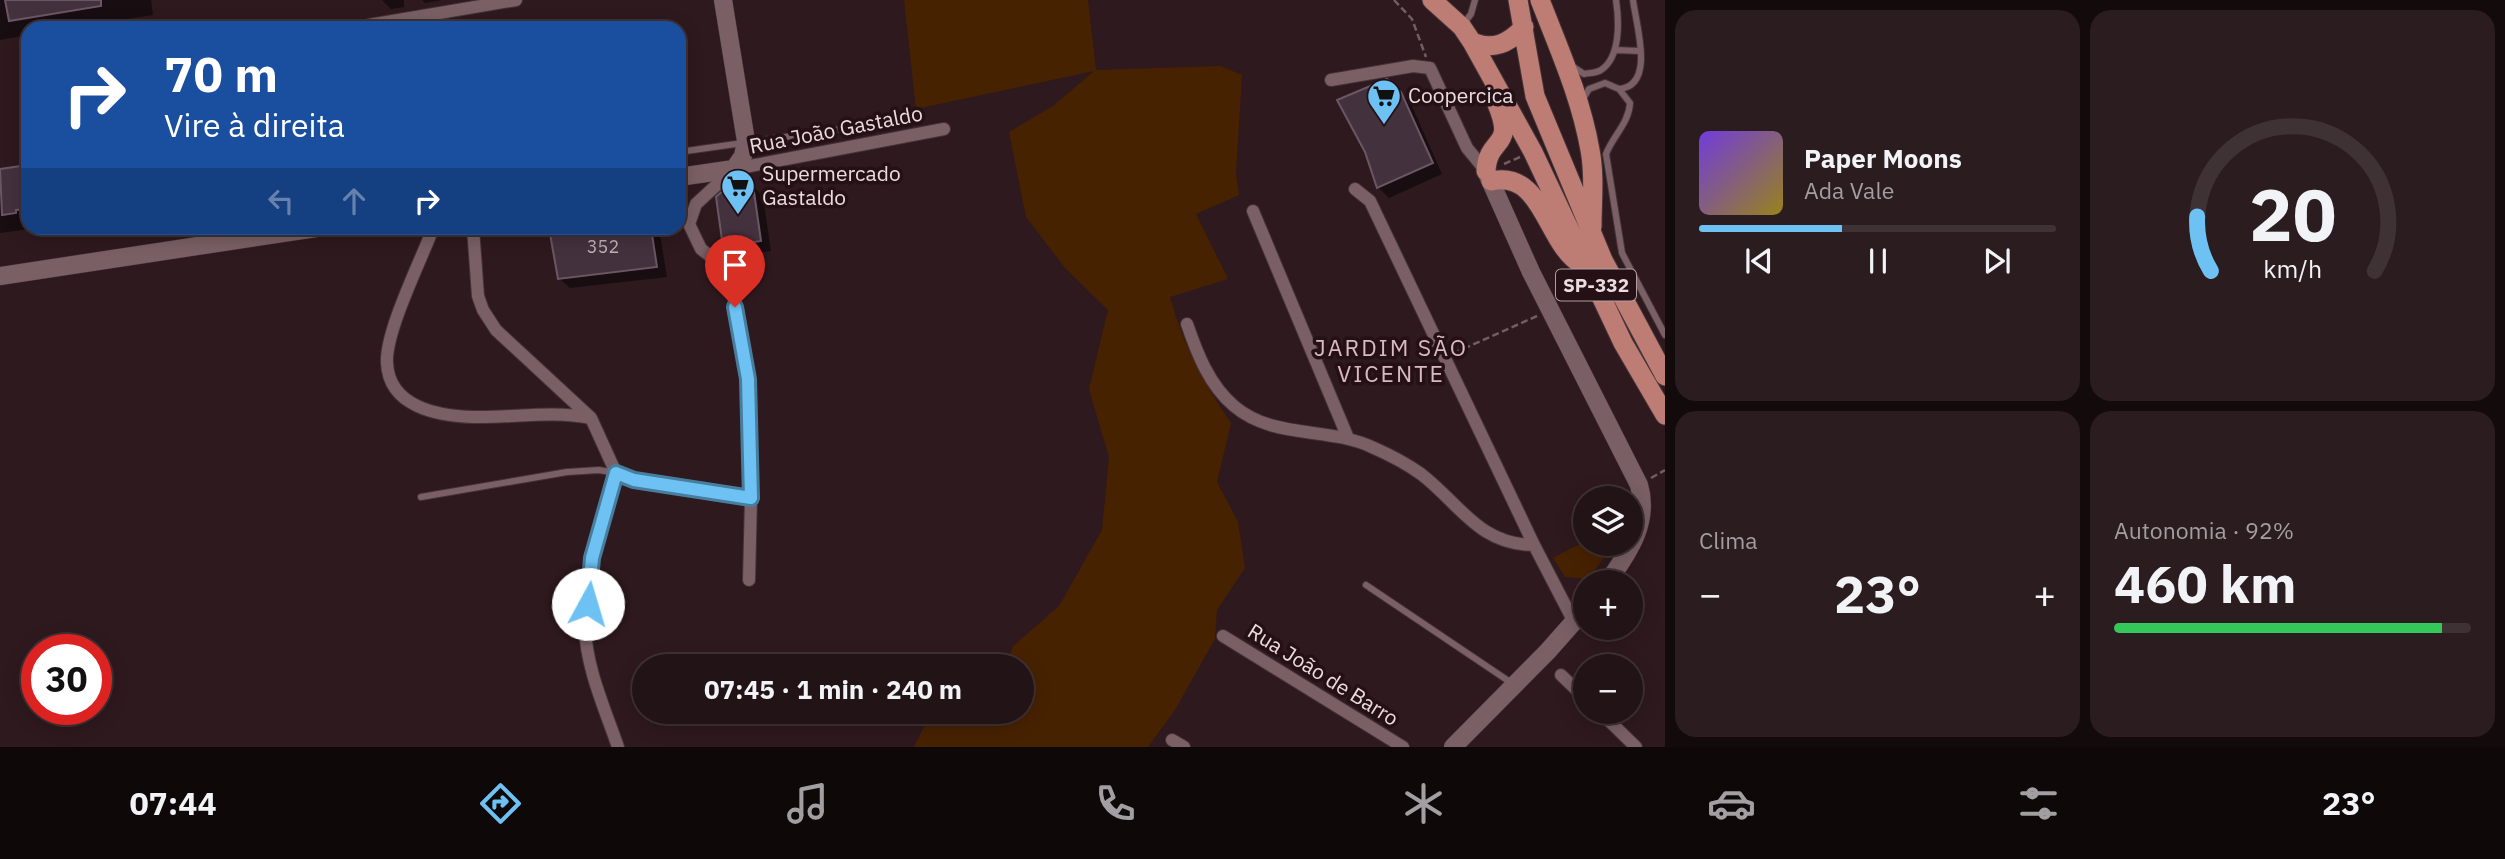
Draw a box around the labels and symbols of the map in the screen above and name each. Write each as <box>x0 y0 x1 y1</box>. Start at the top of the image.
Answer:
supermarket icon: Coopercica <box>1365 77 1403 126</box>
place label: Coopercica <box>1408 81 1513 109</box>
street label: Rua João Gastaldo <box>747 98 925 160</box>
place label: Supermercado Gastaldo <box>762 159 901 211</box>
supermarket icon: Supermercado Gastaldo <box>719 167 757 216</box>
house number: 352 <box>587 235 619 258</box>
pin <box>705 235 765 307</box>
road number: SP-332 <box>1556 270 1636 300</box>
district label: JARDIM SÃO VICENTE <box>1314 332 1468 388</box>
position arrow <box>551 567 625 641</box>
street label: Rua João de Barro <box>1243 617 1404 732</box>
speed limit sign: 30 <box>21 634 112 725</box>

